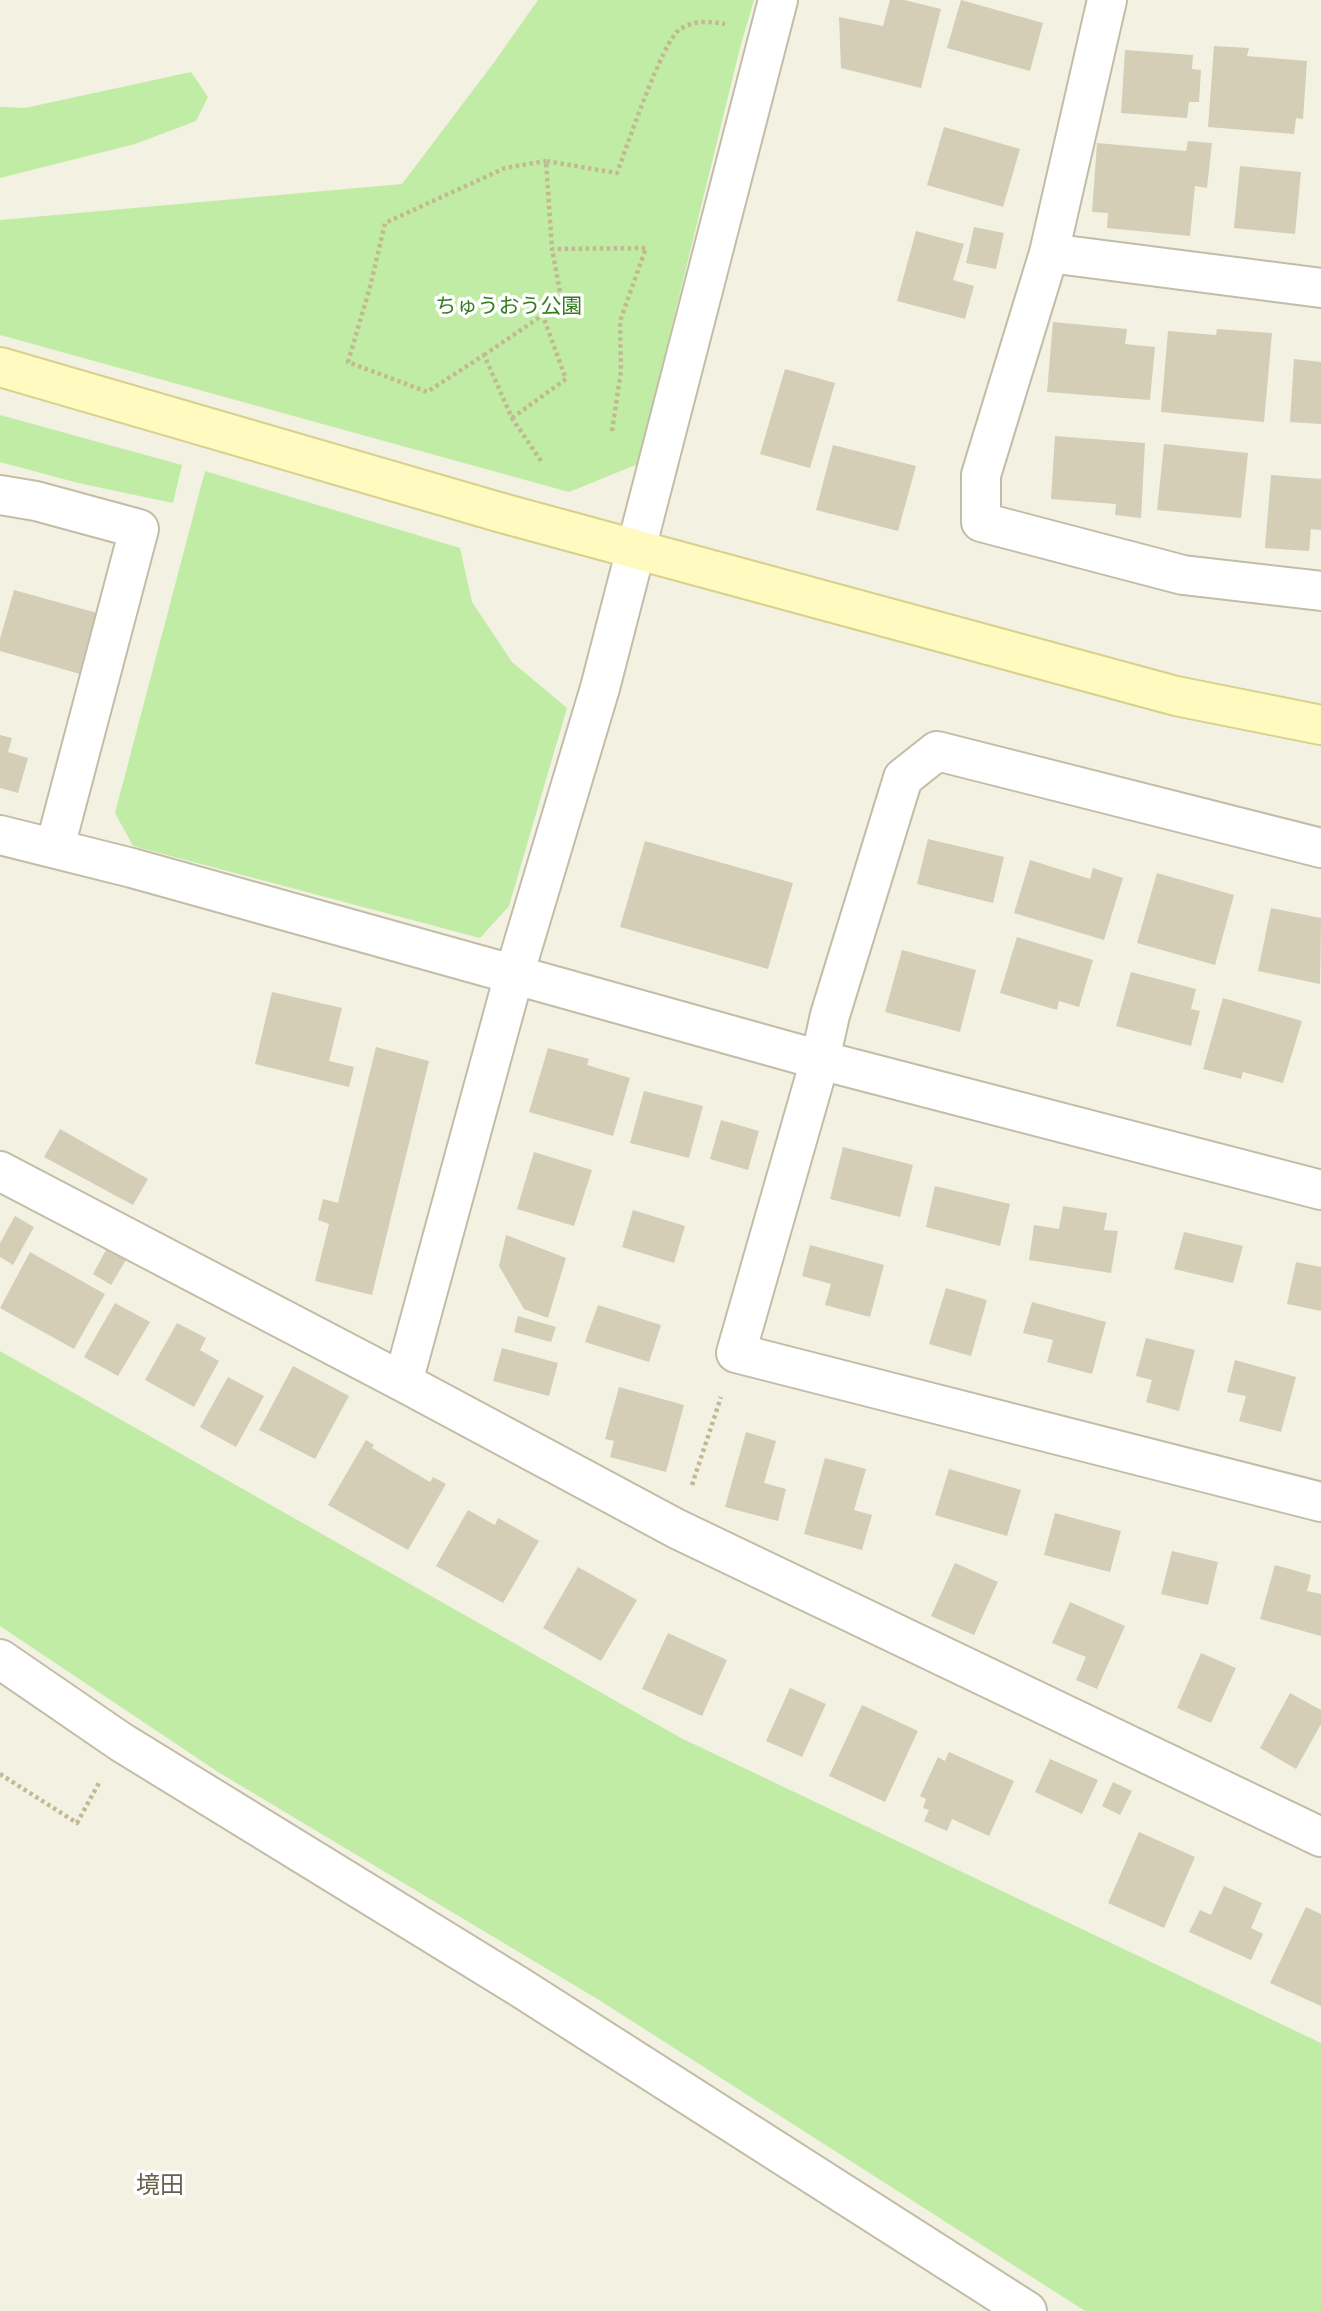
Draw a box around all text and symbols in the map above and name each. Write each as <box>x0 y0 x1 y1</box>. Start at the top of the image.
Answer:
park label: ちゅうおう公園 <box>436 294 582 320</box>
district label: 境田 <box>136 2172 184 2200</box>

